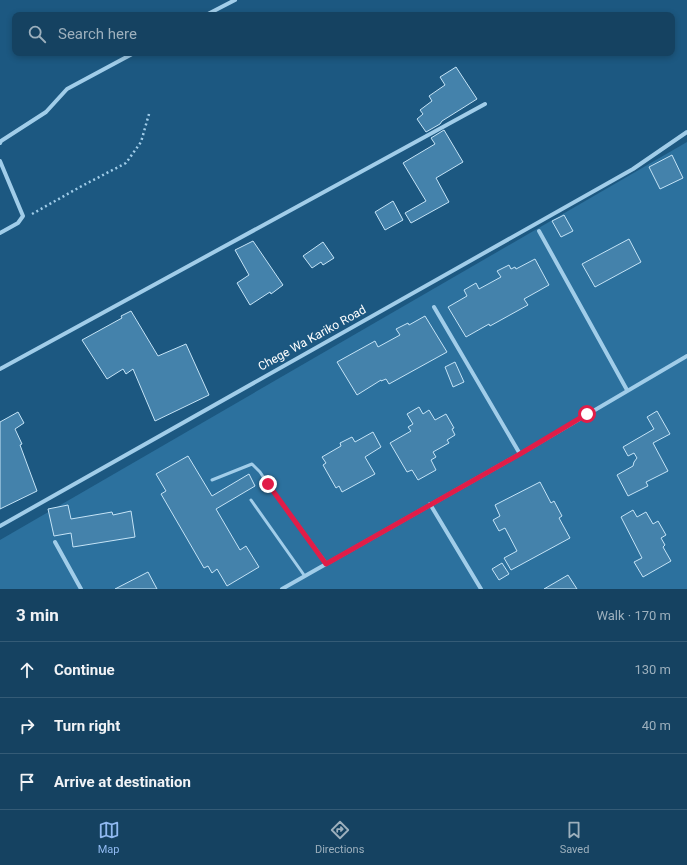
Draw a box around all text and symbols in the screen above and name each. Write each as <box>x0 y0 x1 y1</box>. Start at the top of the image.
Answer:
search box <box>12 12 675 56</box>
icon: search <box>26 23 48 45</box>
text: Search here <box>58 25 137 43</box>
street label: Chege Wa Kariko Road <box>256 302 368 374</box>
route start <box>578 405 596 423</box>
route end <box>259 475 277 493</box>
text: 3 min <box>16 605 59 625</box>
text: Walk · 170 m <box>596 608 671 623</box>
icon: ahead <box>16 659 38 681</box>
text: Continue <box>54 661 115 679</box>
text: 130 m <box>634 662 671 677</box>
icon: right <box>16 715 38 737</box>
text: Turn right <box>54 717 120 735</box>
text: 40 m <box>642 718 671 733</box>
icon: arrive <box>16 771 38 793</box>
text: Arrive at destination <box>54 773 191 791</box>
tab: Map <box>98 819 120 856</box>
tab: Directions <box>315 819 364 856</box>
tab: Saved <box>560 819 589 856</box>

